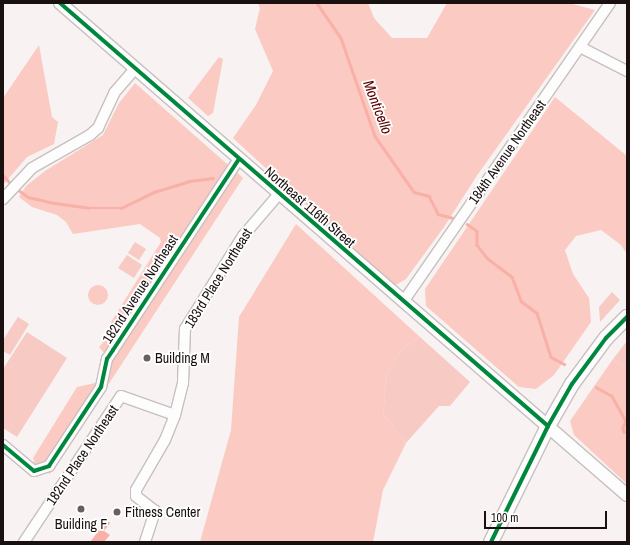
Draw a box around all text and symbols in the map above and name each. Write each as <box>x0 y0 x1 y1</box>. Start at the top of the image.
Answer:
water label: Monticello <box>360 78 396 136</box>
street label: 184th Avenue Northeast <box>465 97 549 207</box>
street label: Northeast 116th Street <box>261 163 359 251</box>
street label: 183rd Place Northeast <box>181 225 255 331</box>
street label: 182nd Avenue Northeast <box>98 231 182 347</box>
place label: Building M <box>155 350 210 366</box>
marker: Building M <box>142 353 152 363</box>
street label: 182nd Place Northeast <box>42 402 122 508</box>
scale bar <box>486 503 609 529</box>
marker: Building F <box>76 504 86 514</box>
place label: Fitness Center <box>125 504 200 520</box>
marker: Fitness Center <box>112 507 122 517</box>
text: 100 m <box>491 510 518 526</box>
place label: Building F <box>55 516 107 532</box>

